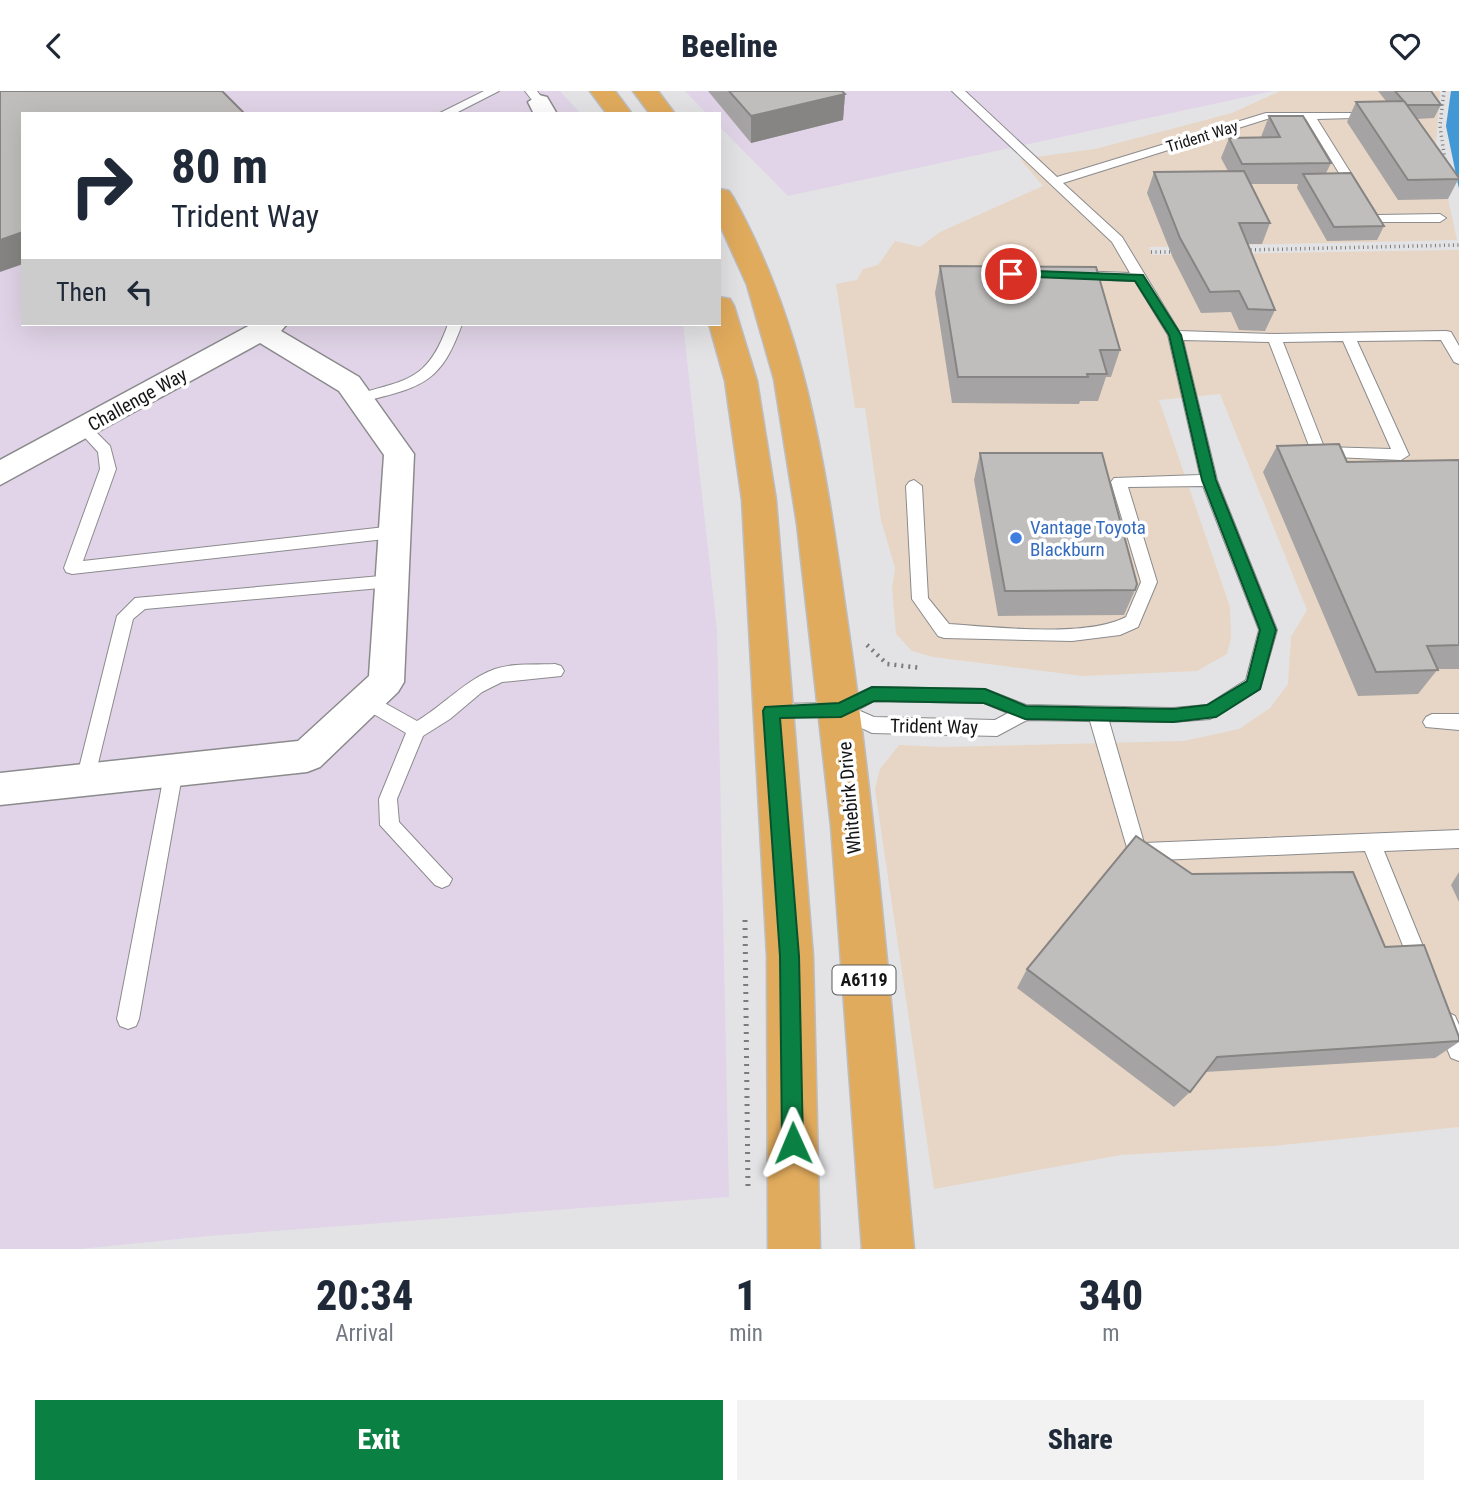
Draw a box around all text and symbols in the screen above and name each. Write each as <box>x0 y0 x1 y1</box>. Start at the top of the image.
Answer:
icon: back <box>35 27 73 65</box>
text: Beeline <box>681 27 778 65</box>
icon: heart <box>1386 27 1424 65</box>
street label: Trident Way <box>1164 116 1241 156</box>
text: 80 m <box>171 138 268 195</box>
icon: right <box>56 140 147 231</box>
text: Trident Way <box>171 197 319 235</box>
pin <box>981 244 1041 304</box>
icon: arrive <box>992 255 1030 293</box>
icon: left <box>121 273 159 311</box>
text: Then <box>56 277 107 307</box>
street label: Challenge Way <box>84 363 191 436</box>
place label: Vantage Toyota Blackburn <box>1030 516 1146 561</box>
marker: Vantage Toyota Blackburn <box>1008 530 1024 546</box>
street label: Trident Way <box>890 714 978 739</box>
street label: Whitebirk Drive <box>833 741 866 855</box>
road number: A6119 <box>832 965 896 995</box>
position arrow <box>756 1106 830 1180</box>
text: 20:34 <box>316 1271 413 1320</box>
text: 1 <box>735 1271 757 1320</box>
text: 340 <box>1079 1271 1143 1320</box>
text: Arrival <box>335 1320 394 1347</box>
text: min <box>729 1320 763 1347</box>
text: m <box>1102 1320 1120 1347</box>
button: Exit <box>35 1400 723 1480</box>
button: Share <box>737 1400 1424 1480</box>

